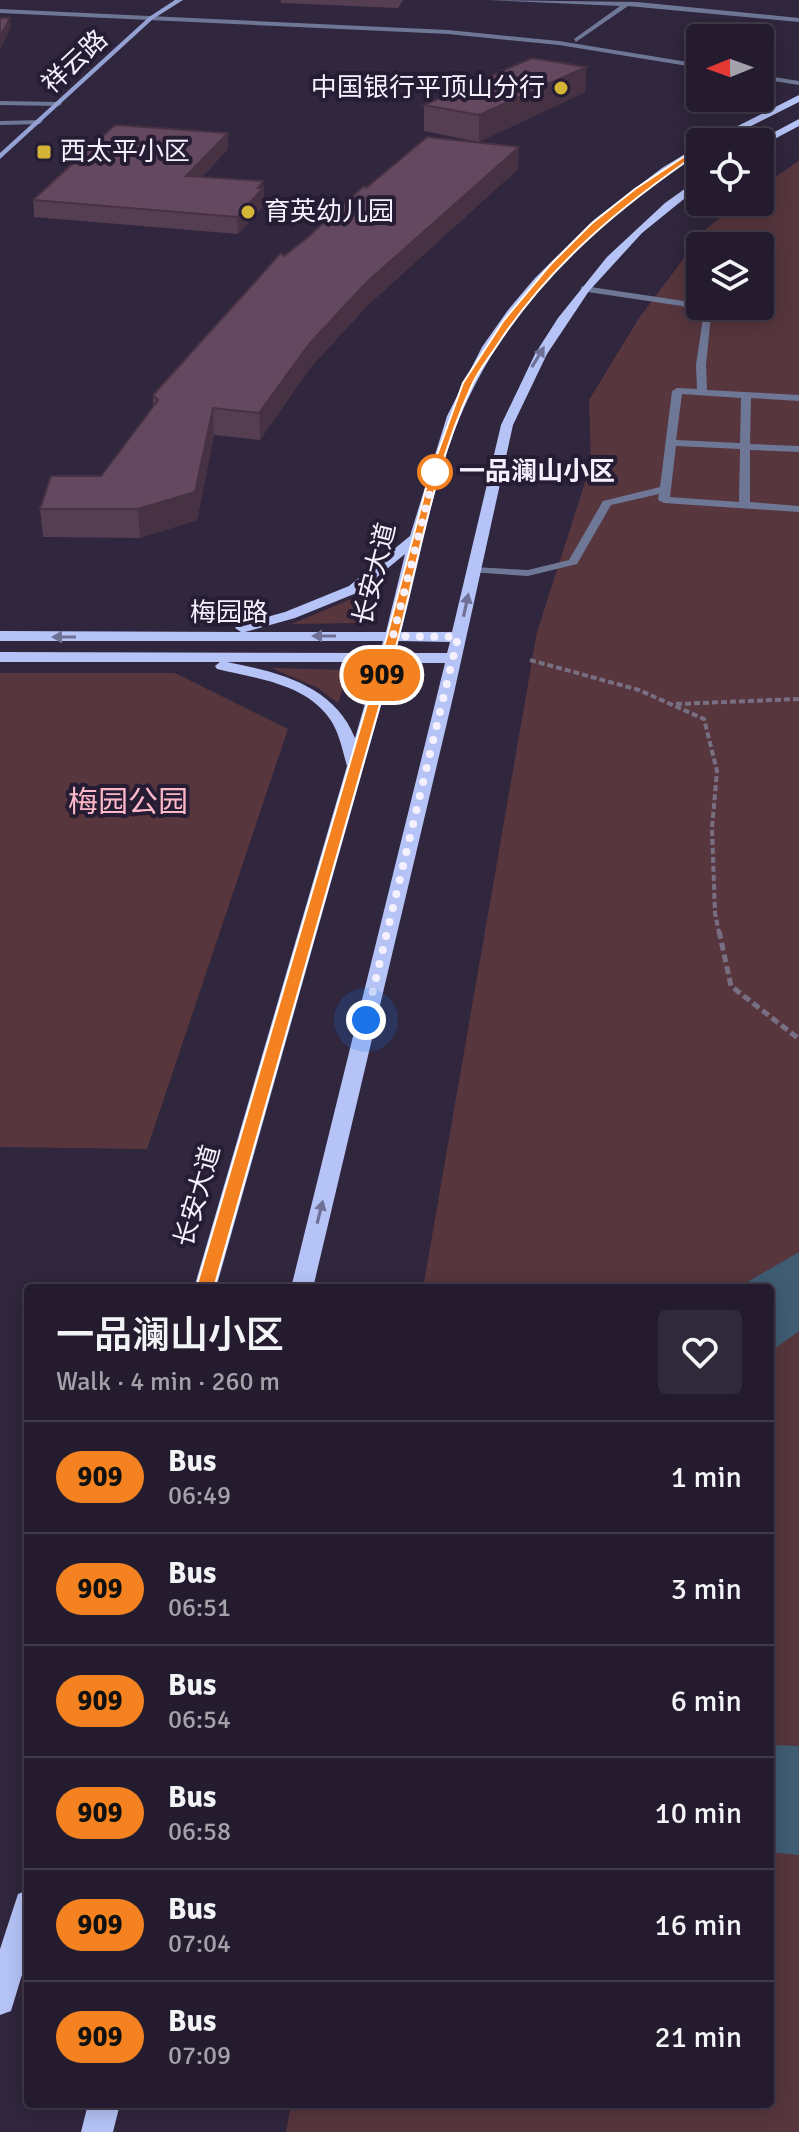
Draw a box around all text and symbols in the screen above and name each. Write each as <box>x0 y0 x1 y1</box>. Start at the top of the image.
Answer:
street label: 祥云路 <box>36 24 114 100</box>
north arrow <box>686 24 774 112</box>
map controls <box>686 24 774 320</box>
place label: 中国银行平顶山分行 <box>311 72 545 104</box>
marker: 中国银行平顶山分行 <box>552 79 570 97</box>
button: locate <box>686 128 774 216</box>
place label: 西太平小区 <box>60 136 190 168</box>
marker: 西太平小区 <box>35 143 53 161</box>
place label: 育英幼儿园 <box>264 196 394 228</box>
marker: 育英幼儿园 <box>239 203 257 221</box>
button: layers <box>686 232 774 320</box>
one-way arrow <box>531 346 545 368</box>
marker: 一品澜山小区 <box>418 455 452 489</box>
place label: 一品澜山小区 <box>459 456 615 488</box>
street label: 长安大道 <box>347 520 403 628</box>
one-way arrow <box>460 593 472 618</box>
street label: 梅园路 <box>190 597 268 629</box>
one-way arrow <box>311 630 336 642</box>
one-way arrow <box>51 631 76 643</box>
line badge: 909 <box>336 649 428 701</box>
text: 909 <box>359 658 405 692</box>
park label: 梅园公园 <box>68 784 188 821</box>
your location <box>346 1000 386 1040</box>
street label: 长安大道 <box>168 1142 228 1250</box>
one-way arrow <box>314 1200 327 1225</box>
button: heart <box>658 1310 742 1394</box>
text: 一品澜山小区 <box>56 1312 284 1359</box>
text: Walk · 4 min · 260 m <box>56 1366 280 1398</box>
text: Bus <box>168 1443 216 1480</box>
text: 1 min <box>671 1459 742 1496</box>
text: 909 <box>77 1460 123 1494</box>
text: 06:49 <box>168 1480 231 1512</box>
text: Bus <box>168 1555 216 1592</box>
text: 3 min <box>671 1571 742 1608</box>
text: 909 <box>77 1572 123 1606</box>
text: 06:51 <box>168 1592 231 1624</box>
text: Bus <box>168 1667 216 1704</box>
text: 6 min <box>671 1683 742 1720</box>
text: 909 <box>77 1684 123 1718</box>
text: 06:54 <box>168 1704 231 1736</box>
text: Bus <box>168 1779 216 1816</box>
text: 10 min <box>655 1795 742 1832</box>
text: 909 <box>77 1796 123 1830</box>
text: 06:58 <box>168 1816 231 1848</box>
text: Bus <box>168 1891 216 1928</box>
text: 16 min <box>655 1907 742 1944</box>
text: 909 <box>77 1908 123 1942</box>
text: 07:04 <box>168 1928 231 1960</box>
text: Bus <box>168 2003 216 2040</box>
text: 21 min <box>655 2019 742 2056</box>
text: 909 <box>77 2020 123 2054</box>
text: 07:09 <box>168 2040 231 2072</box>

